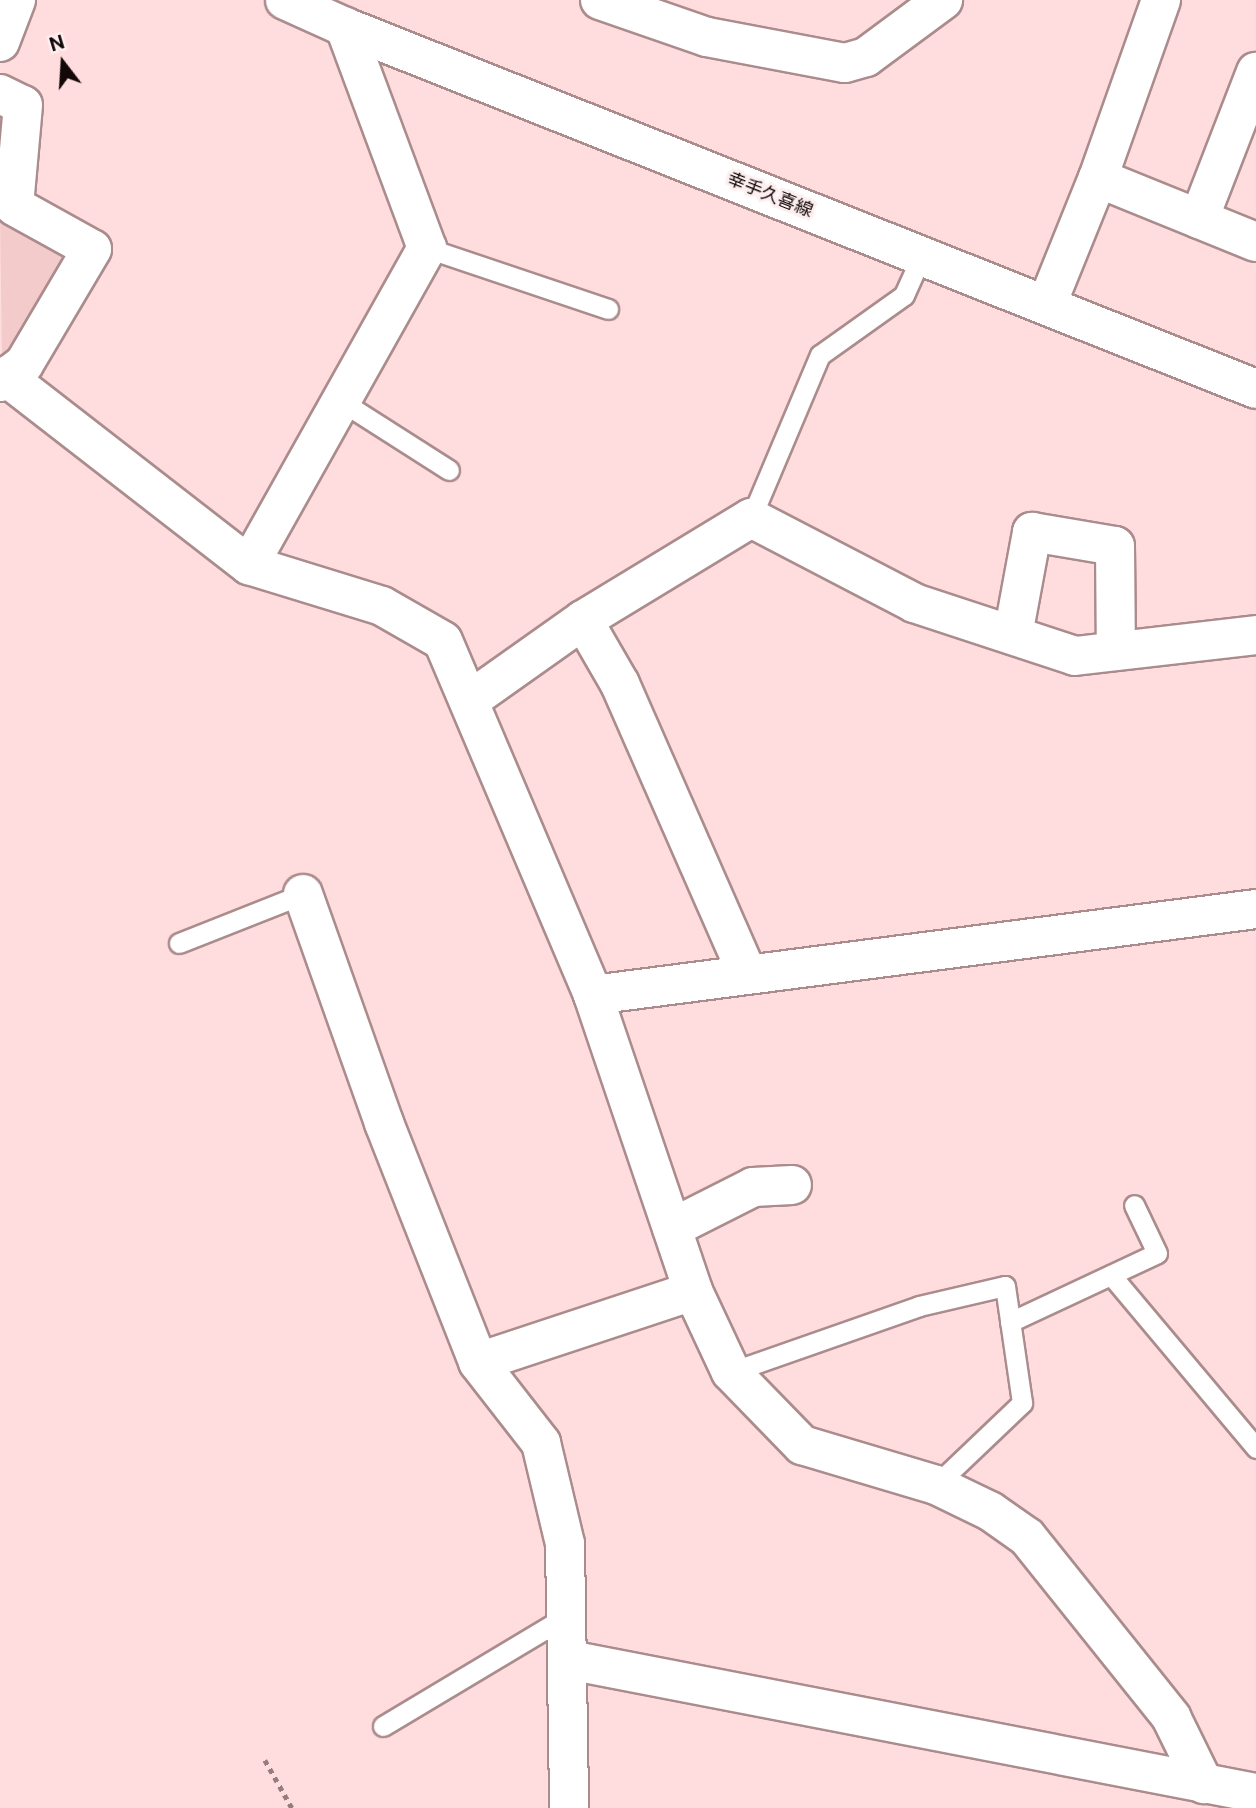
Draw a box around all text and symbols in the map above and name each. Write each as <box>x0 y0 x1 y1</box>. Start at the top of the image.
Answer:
north arrow <box>28 28 98 98</box>
text: N <box>47 30 67 56</box>
street label: 幸手久喜線 <box>724 168 816 222</box>

